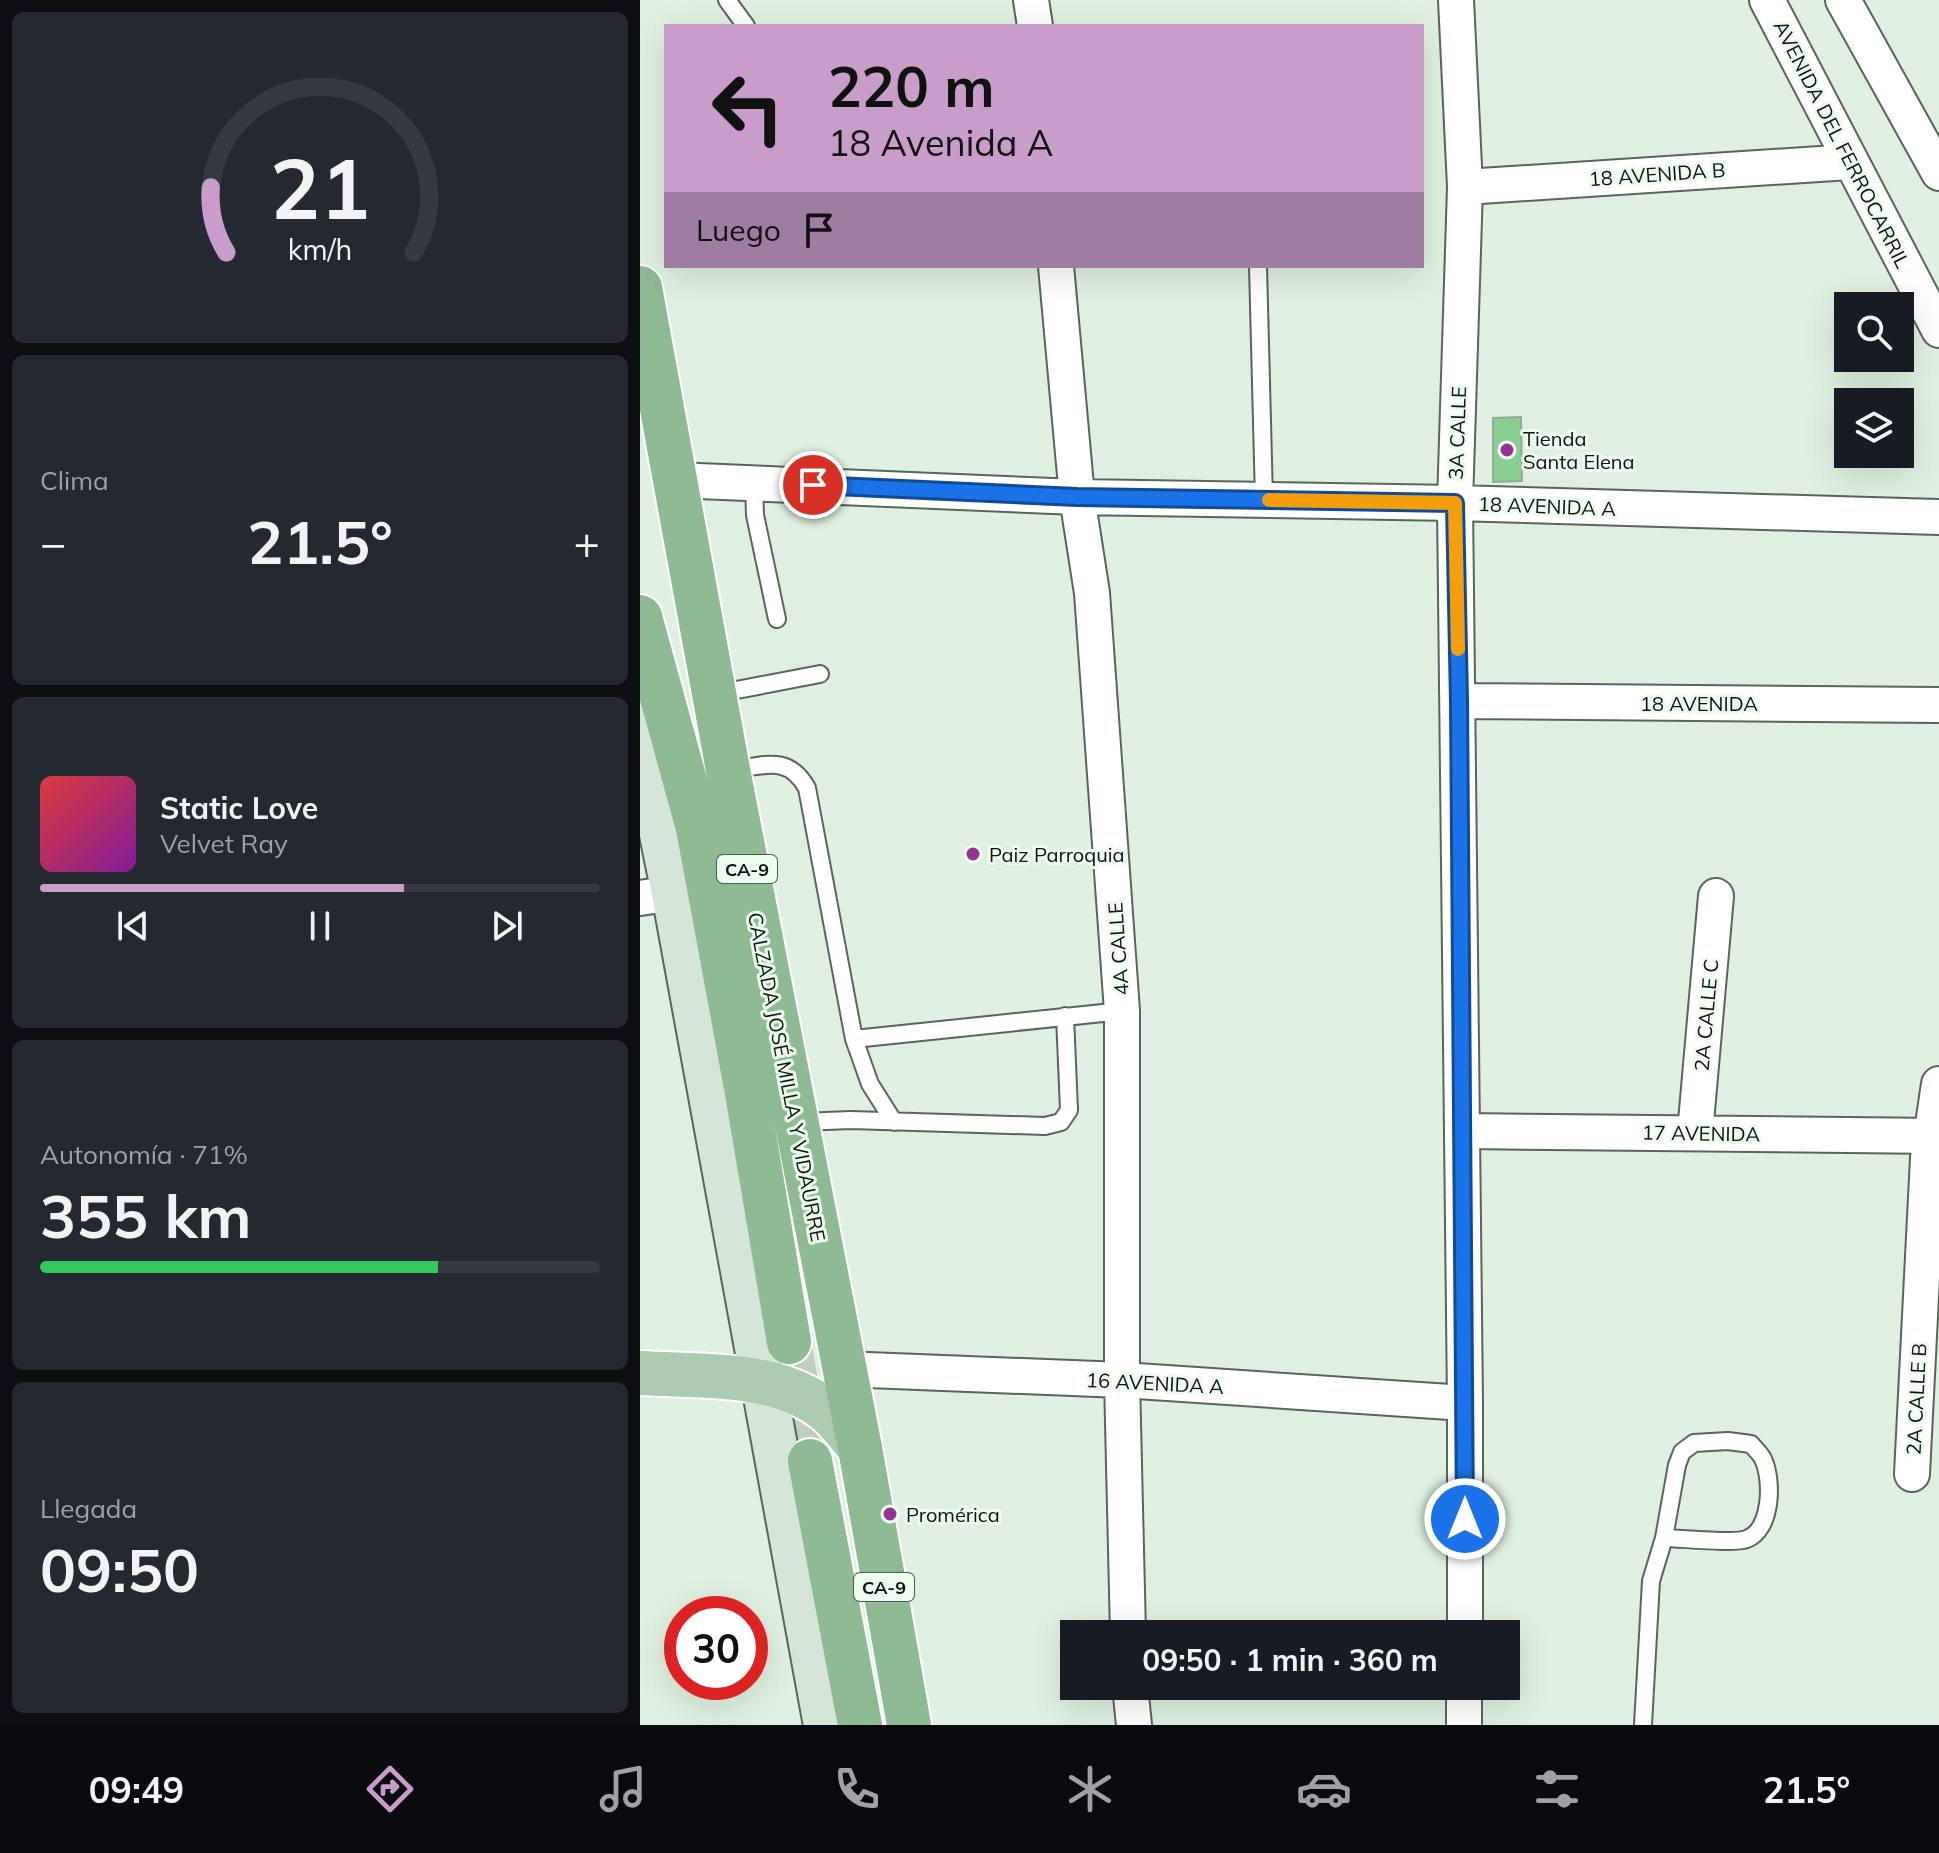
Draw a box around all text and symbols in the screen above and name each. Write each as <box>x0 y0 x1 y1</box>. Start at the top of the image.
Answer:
street label: AVENIDA DEL FERROCARRIL <box>1769 16 1916 272</box>
text: 220 m <box>828 51 995 121</box>
icon: left <box>696 56 800 160</box>
text: 18 Avenida A <box>828 120 1053 165</box>
text: 21 <box>270 135 370 240</box>
street label: 18 AVENIDA B <box>1588 157 1726 191</box>
icon: arrive <box>797 208 841 252</box>
text: Luego <box>696 211 781 249</box>
text: km/h <box>288 231 352 267</box>
map controls <box>1834 292 1914 468</box>
button: search <box>1834 292 1914 372</box>
street label: 3A CALLE <box>1443 386 1471 480</box>
button: layers <box>1834 388 1914 468</box>
place label: Tienda Santa Elena <box>1523 426 1635 474</box>
marker: Tienda Santa Elena <box>1498 441 1516 459</box>
pin <box>779 451 847 519</box>
icon: arrive <box>791 463 835 507</box>
text: Clima <box>40 464 109 497</box>
street label: 18 AVENIDA A <box>1478 491 1617 521</box>
text: 21.5° <box>247 504 393 579</box>
text: − <box>40 515 66 570</box>
text: + <box>574 515 600 570</box>
street label: 18 AVENIDA <box>1640 691 1758 716</box>
text: Static Love <box>160 789 318 827</box>
text: Velvet Ray <box>160 827 288 860</box>
place label: Paiz Parroquia <box>989 842 1125 867</box>
marker: Paiz Parroquia <box>964 845 982 863</box>
road number: CA-9 <box>717 855 777 883</box>
street label: 4A CALLE <box>1102 901 1134 997</box>
icon: previous <box>111 904 155 948</box>
icon: pause <box>298 904 342 948</box>
icon: next <box>485 904 529 948</box>
street label: CALZADA JOSÉ MILLA Y VIDAURRE <box>743 910 831 1244</box>
street label: 2A CALLE C <box>1689 958 1723 1072</box>
street label: 17 AVENIDA <box>1642 1119 1761 1147</box>
text: Autonomía · 71% <box>40 1138 248 1171</box>
text: 355 km <box>40 1178 252 1253</box>
street label: 2A CALLE B <box>1901 1342 1931 1456</box>
street label: 16 AVENIDA A <box>1085 1367 1225 1399</box>
position arrow <box>1423 1477 1507 1561</box>
text: Llegada <box>40 1492 137 1525</box>
place label: Promérica <box>906 1502 1000 1527</box>
marker: Promérica <box>881 1505 899 1523</box>
text: 09:50 <box>40 1532 199 1607</box>
road number: CA-9 <box>854 1573 914 1601</box>
speed limit sign: 30 <box>664 1596 768 1700</box>
text: 09:50 · 1 min · 360 m <box>1142 1641 1438 1679</box>
icon: directions <box>362 1761 418 1817</box>
icon: music <box>595 1761 651 1817</box>
icon: phone <box>829 1761 885 1817</box>
icon: climate <box>1062 1761 1118 1817</box>
icon: car <box>1296 1761 1352 1817</box>
icon: filters <box>1529 1761 1585 1817</box>
text: 09:49 <box>89 1767 184 1812</box>
text: 21.5° <box>1763 1767 1850 1812</box>

